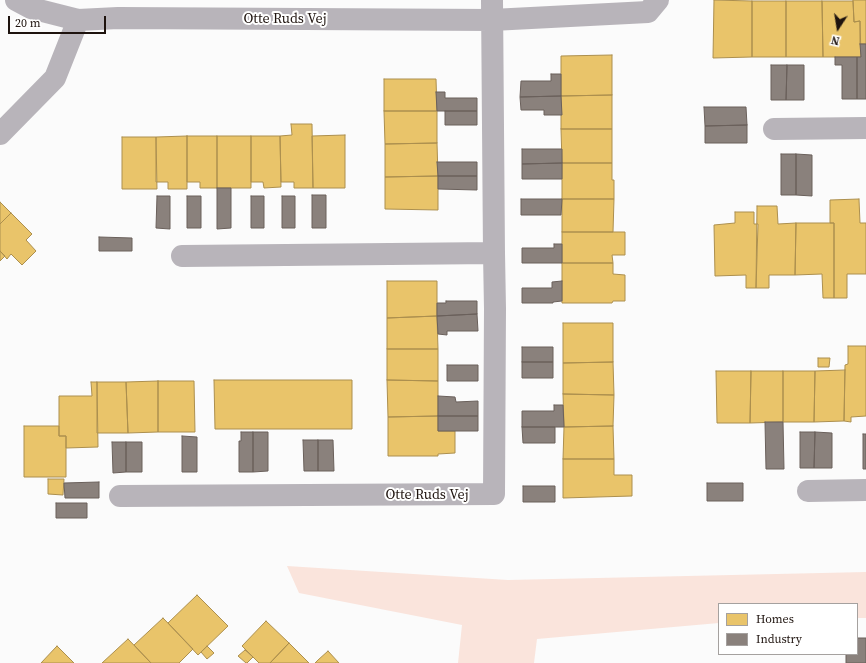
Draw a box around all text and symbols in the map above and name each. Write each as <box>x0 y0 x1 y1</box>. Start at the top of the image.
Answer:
scale bar <box>10 8 108 34</box>
north arrow <box>818 8 858 48</box>
street label: Otte Ruds Vej <box>243 11 327 27</box>
text: 20 m <box>15 15 41 31</box>
text: N <box>830 32 841 48</box>
street label: Otte Ruds Vej <box>385 487 469 503</box>
legend <box>718 603 858 655</box>
text: Homes <box>756 611 794 627</box>
text: Industry <box>756 631 802 647</box>

